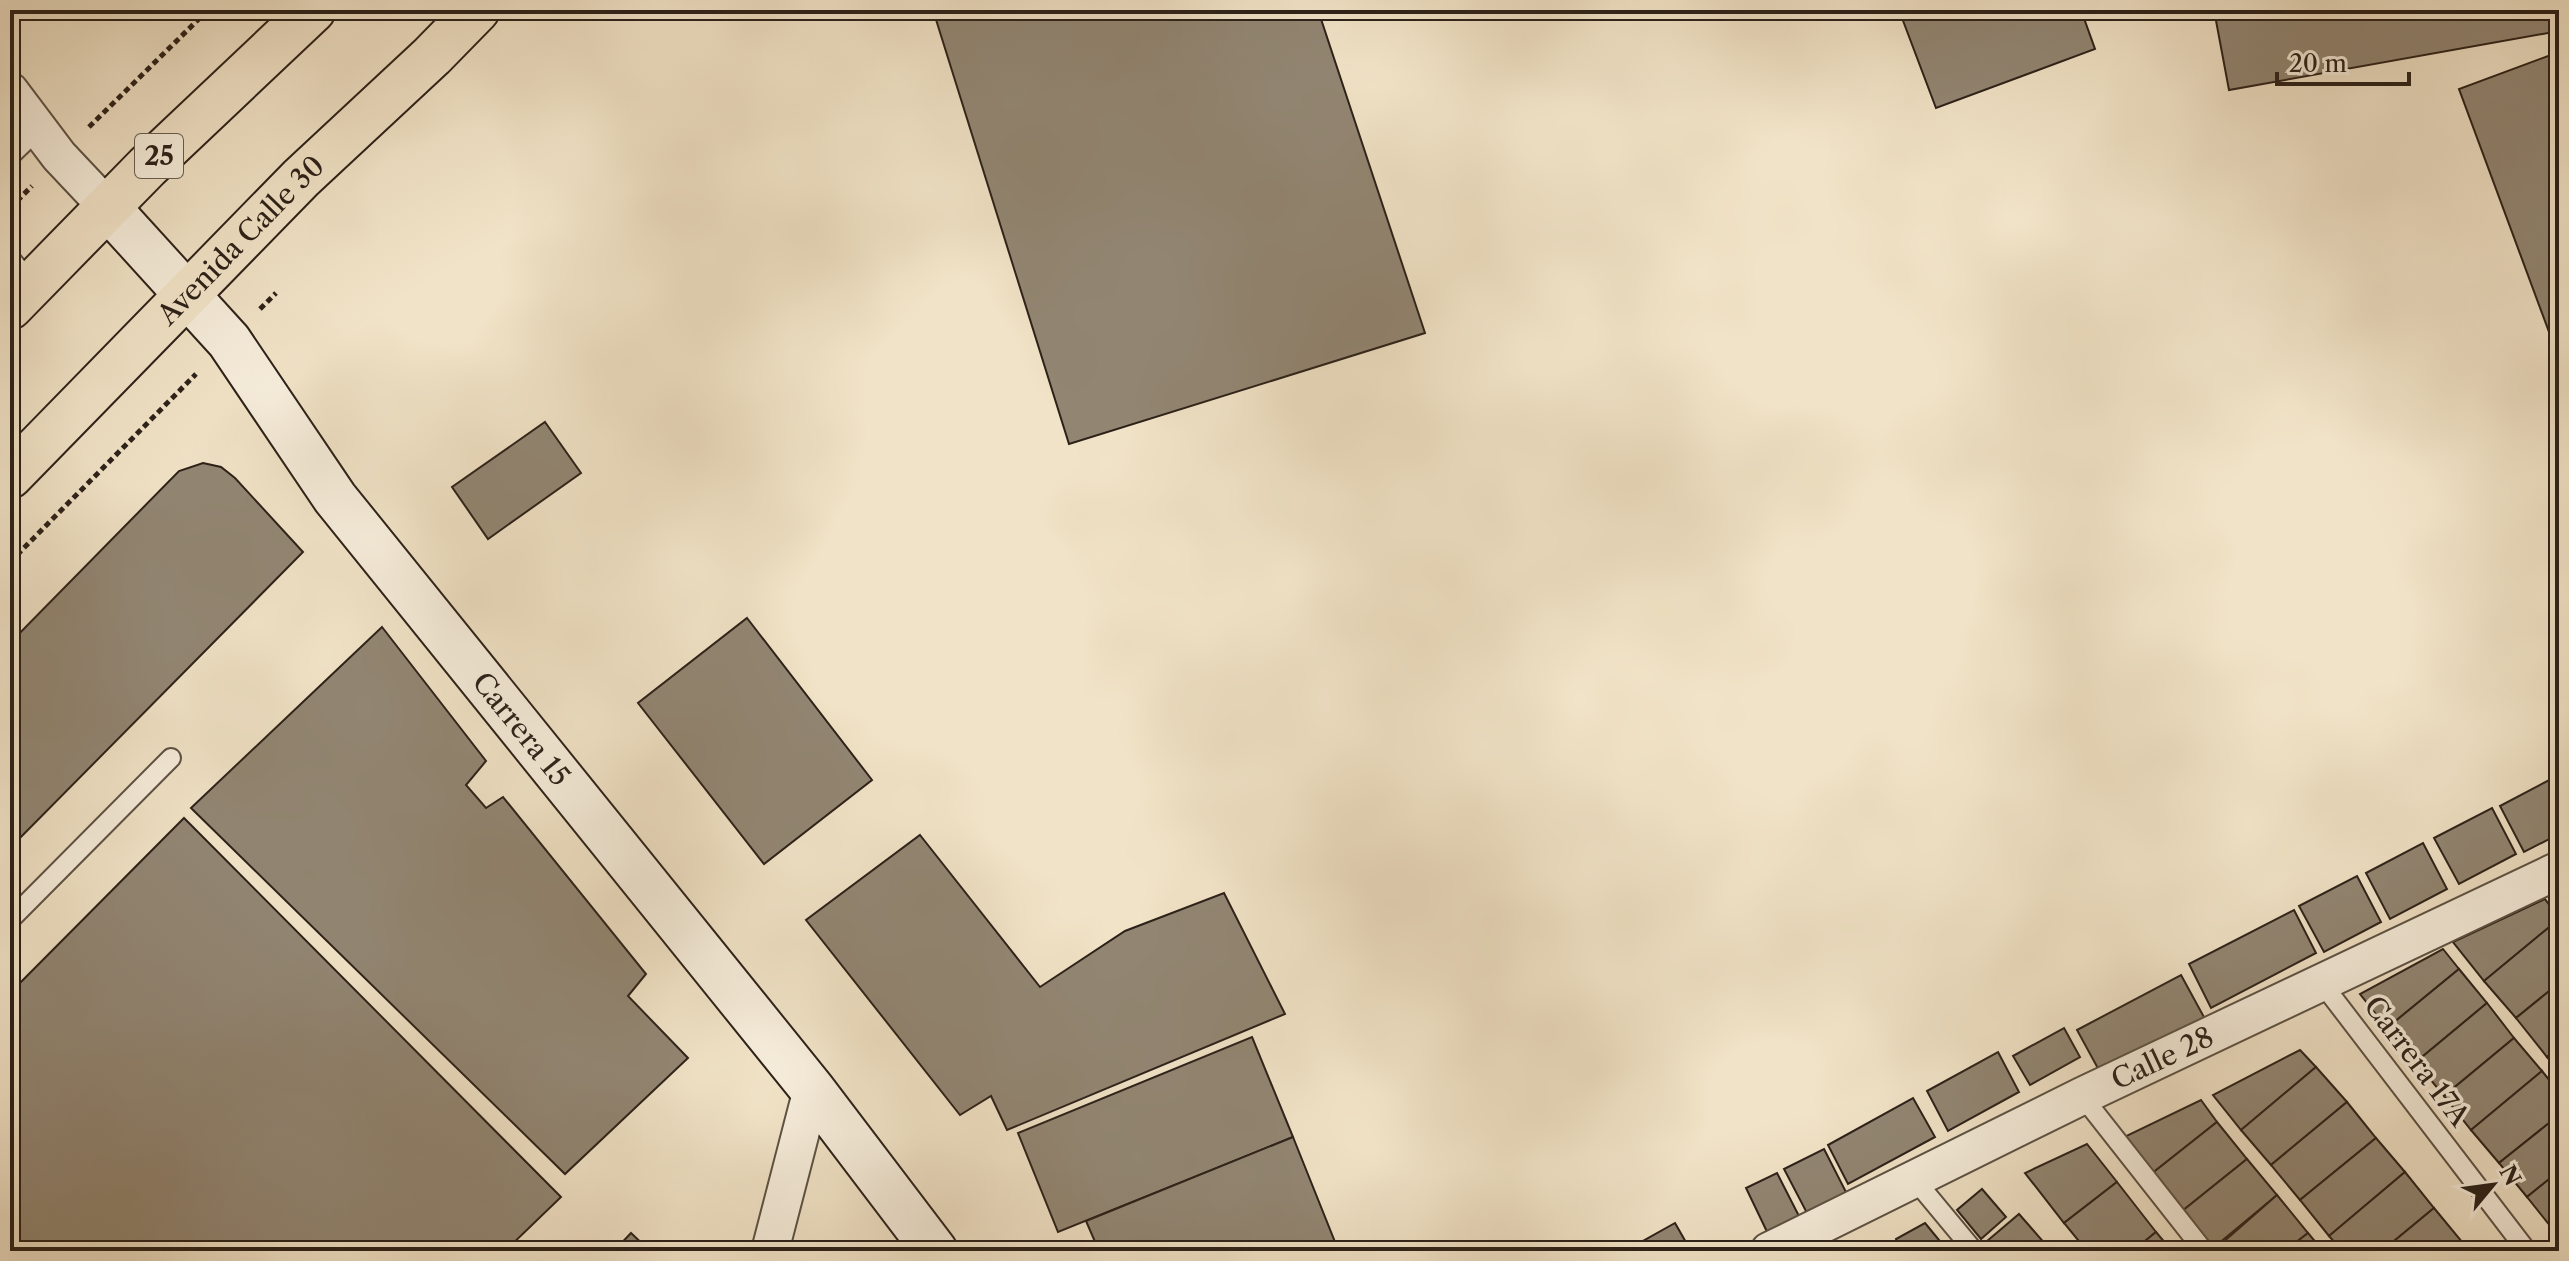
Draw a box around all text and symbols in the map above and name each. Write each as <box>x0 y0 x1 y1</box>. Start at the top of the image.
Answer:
scale bar <box>2277 36 2409 86</box>
text: 20 m <box>2289 49 2347 78</box>
road number: 25 <box>135 134 183 178</box>
street label: Avenida Calle 30 <box>150 148 331 332</box>
street label: Carrera 15 <box>465 665 577 792</box>
street label: Carrera 17A <box>2357 989 2478 1134</box>
street label: Calle 28 <box>2106 1019 2219 1097</box>
north arrow <box>2453 1145 2533 1225</box>
text: N <box>2494 1161 2526 1190</box>

